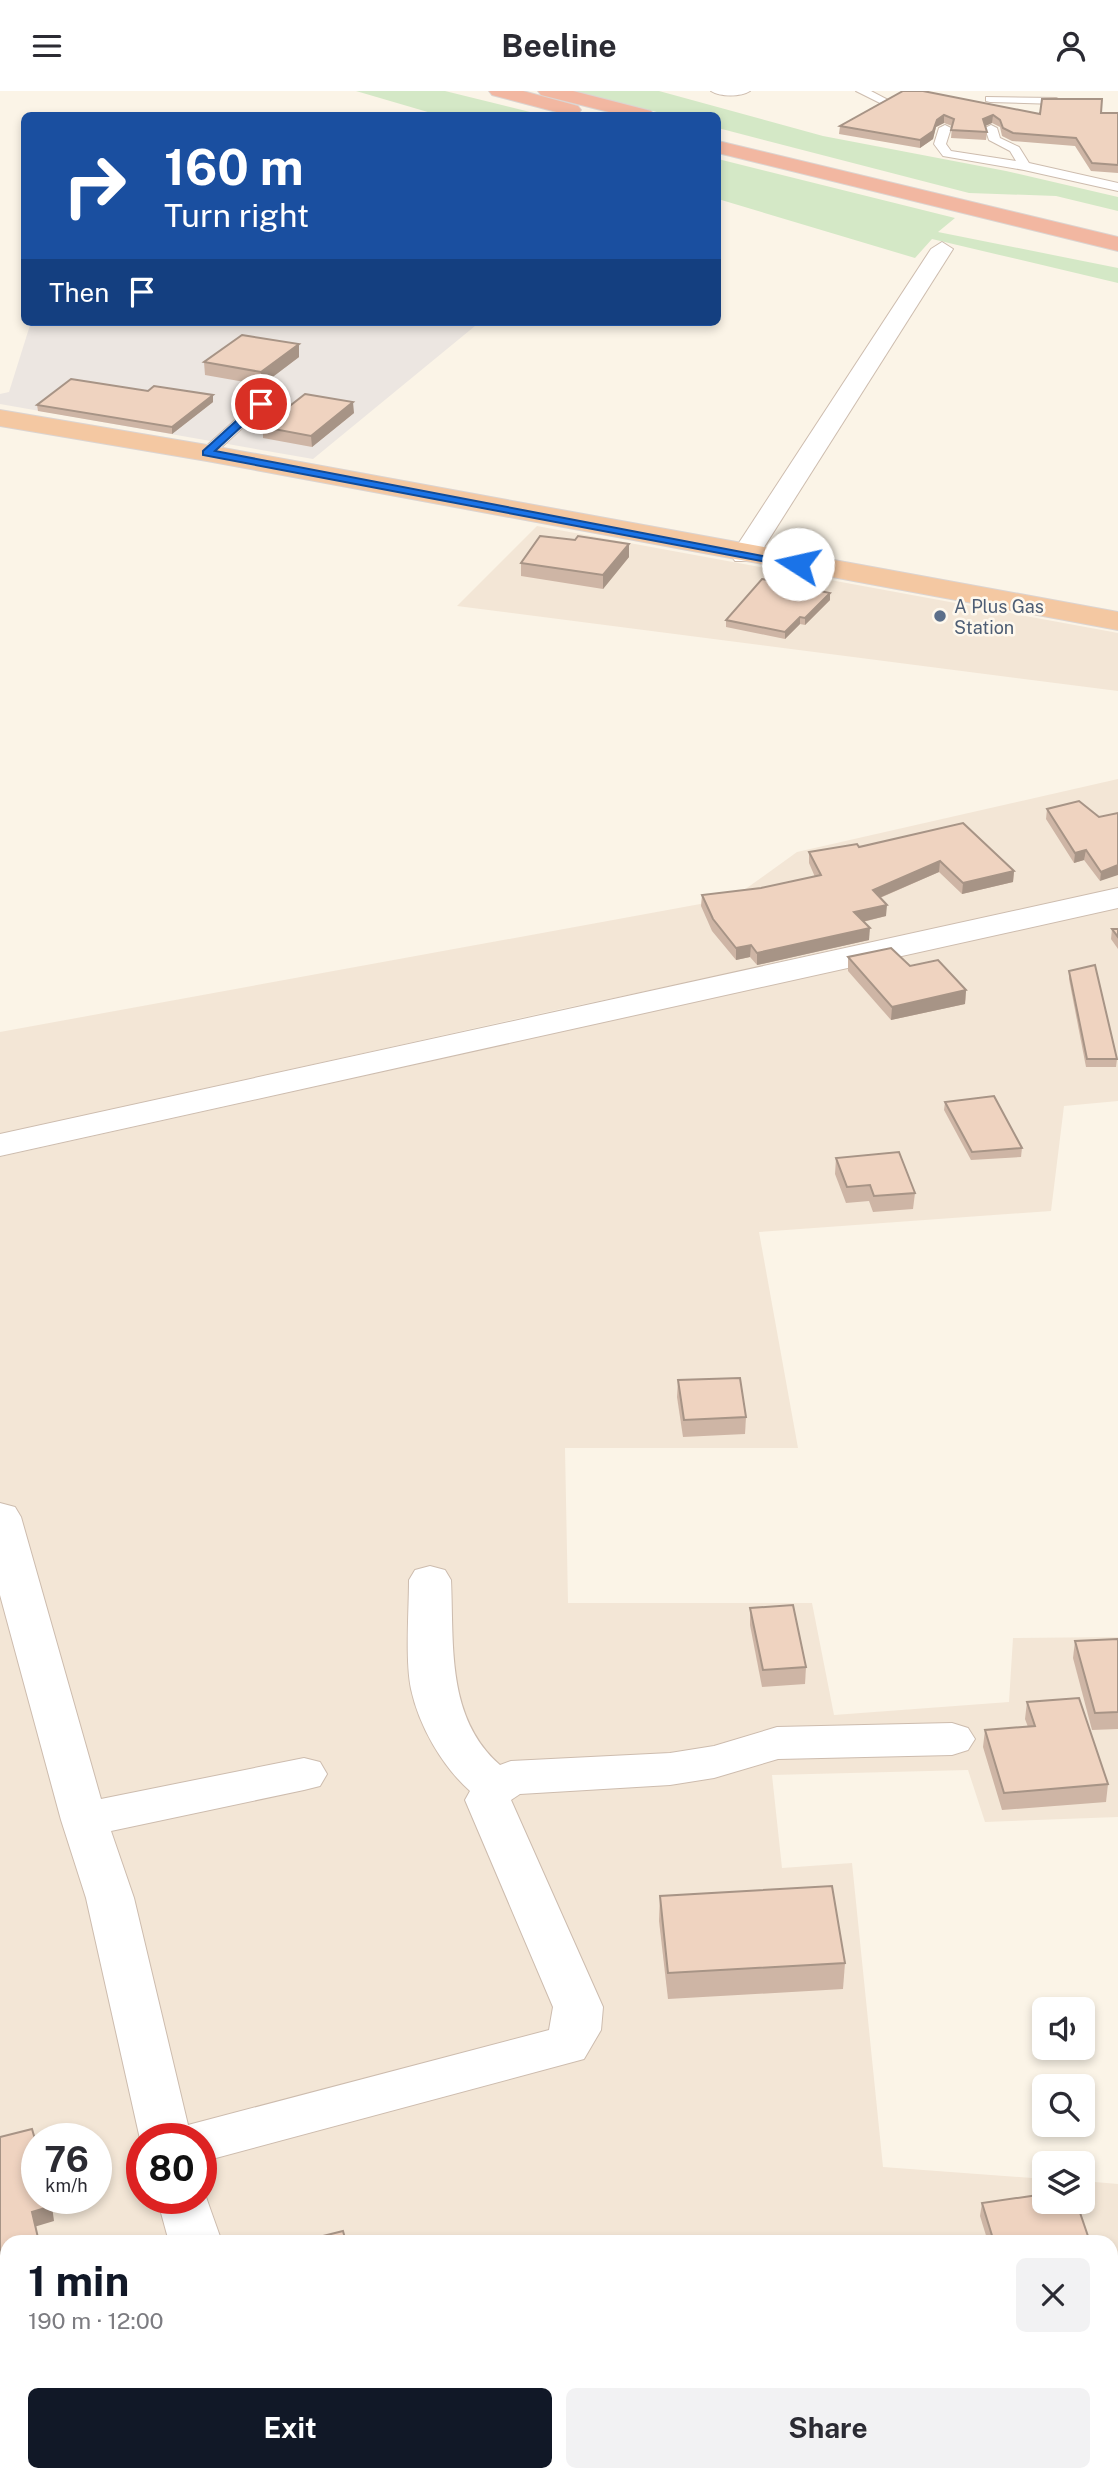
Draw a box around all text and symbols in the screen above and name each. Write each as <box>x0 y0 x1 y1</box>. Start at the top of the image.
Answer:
icon: menu <box>28 27 66 65</box>
text: Beeline <box>501 27 617 64</box>
icon: person <box>1052 27 1090 65</box>
text: 160 m <box>164 138 304 196</box>
icon: right <box>49 140 140 231</box>
text: Turn right <box>164 197 309 234</box>
icon: arrive <box>123 273 161 311</box>
text: Then <box>49 277 109 308</box>
pin <box>231 374 291 434</box>
icon: arrive <box>242 385 280 423</box>
position arrow <box>761 527 835 601</box>
place label: A Plus Gas Station <box>954 596 1044 638</box>
marker: A Plus Gas Station <box>932 608 948 624</box>
map controls <box>1032 1997 1095 2214</box>
button: sound <box>1032 1997 1095 2060</box>
button: search <box>1032 2074 1095 2137</box>
speed limit sign: 80 <box>126 2123 217 2214</box>
text: 76 <box>44 2139 89 2180</box>
button: layers <box>1032 2151 1095 2214</box>
text: km/h <box>45 2175 88 2196</box>
text: 1 min <box>28 2256 129 2305</box>
button: close <box>1016 2258 1090 2332</box>
text: 190 m · 12:00 <box>28 2307 164 2334</box>
button: Exit <box>28 2388 552 2468</box>
button: Share <box>566 2388 1090 2468</box>

